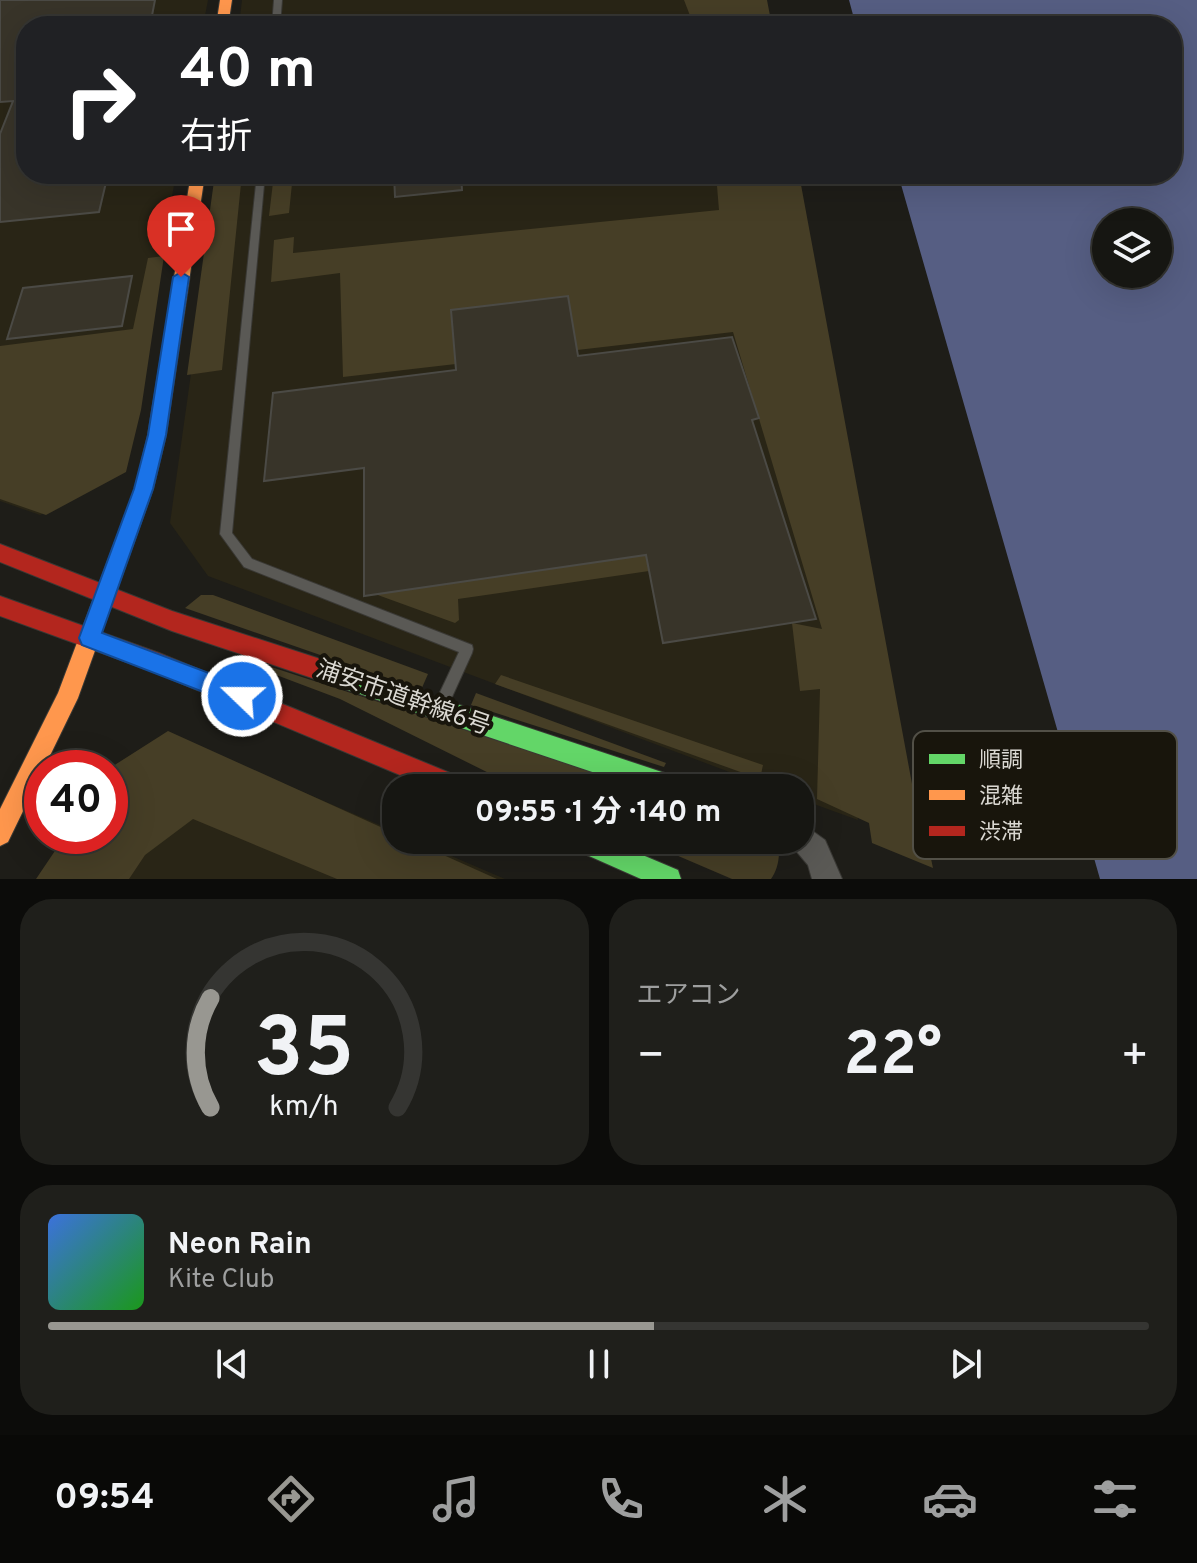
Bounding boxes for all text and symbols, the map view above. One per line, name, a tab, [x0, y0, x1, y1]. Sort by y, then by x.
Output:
text: 40 m	[180, 37, 316, 107]
icon: right	[48, 48, 152, 152]
text: 右折	[180, 116, 252, 162]
pin	[147, 195, 215, 277]
icon: arrive	[159, 207, 203, 251]
map controls	[1092, 208, 1172, 288]
button: layers	[1092, 208, 1172, 288]
position arrow	[200, 654, 284, 738]
street label: 浦安市道幹線6号	[312, 655, 494, 743]
legend	[913, 731, 1177, 859]
text: 順調	[979, 748, 1023, 775]
speed limit sign: 40	[24, 750, 128, 854]
text: 混雑	[979, 784, 1023, 811]
text: 09:55 · 1 分 · 140 m	[475, 795, 721, 832]
text: 渋滞	[979, 820, 1023, 847]
text: エアコン	[637, 980, 741, 1013]
text: 35	[254, 1001, 355, 1106]
text: 22°	[844, 1020, 942, 1096]
text: −	[637, 1030, 665, 1086]
text: +	[1121, 1030, 1149, 1086]
text: km/h	[270, 1090, 339, 1126]
text: Neon Rain	[168, 1227, 312, 1264]
text: Kite Club	[168, 1264, 274, 1297]
icon: previous	[210, 1342, 254, 1386]
icon: pause	[577, 1342, 621, 1386]
icon: next	[944, 1342, 988, 1386]
icon: directions	[263, 1471, 319, 1527]
icon: music	[428, 1471, 484, 1527]
icon: phone	[593, 1471, 649, 1527]
icon: climate	[757, 1471, 813, 1527]
icon: car	[922, 1471, 978, 1527]
icon: filters	[1087, 1471, 1143, 1527]
text: 09:54	[54, 1476, 155, 1522]

